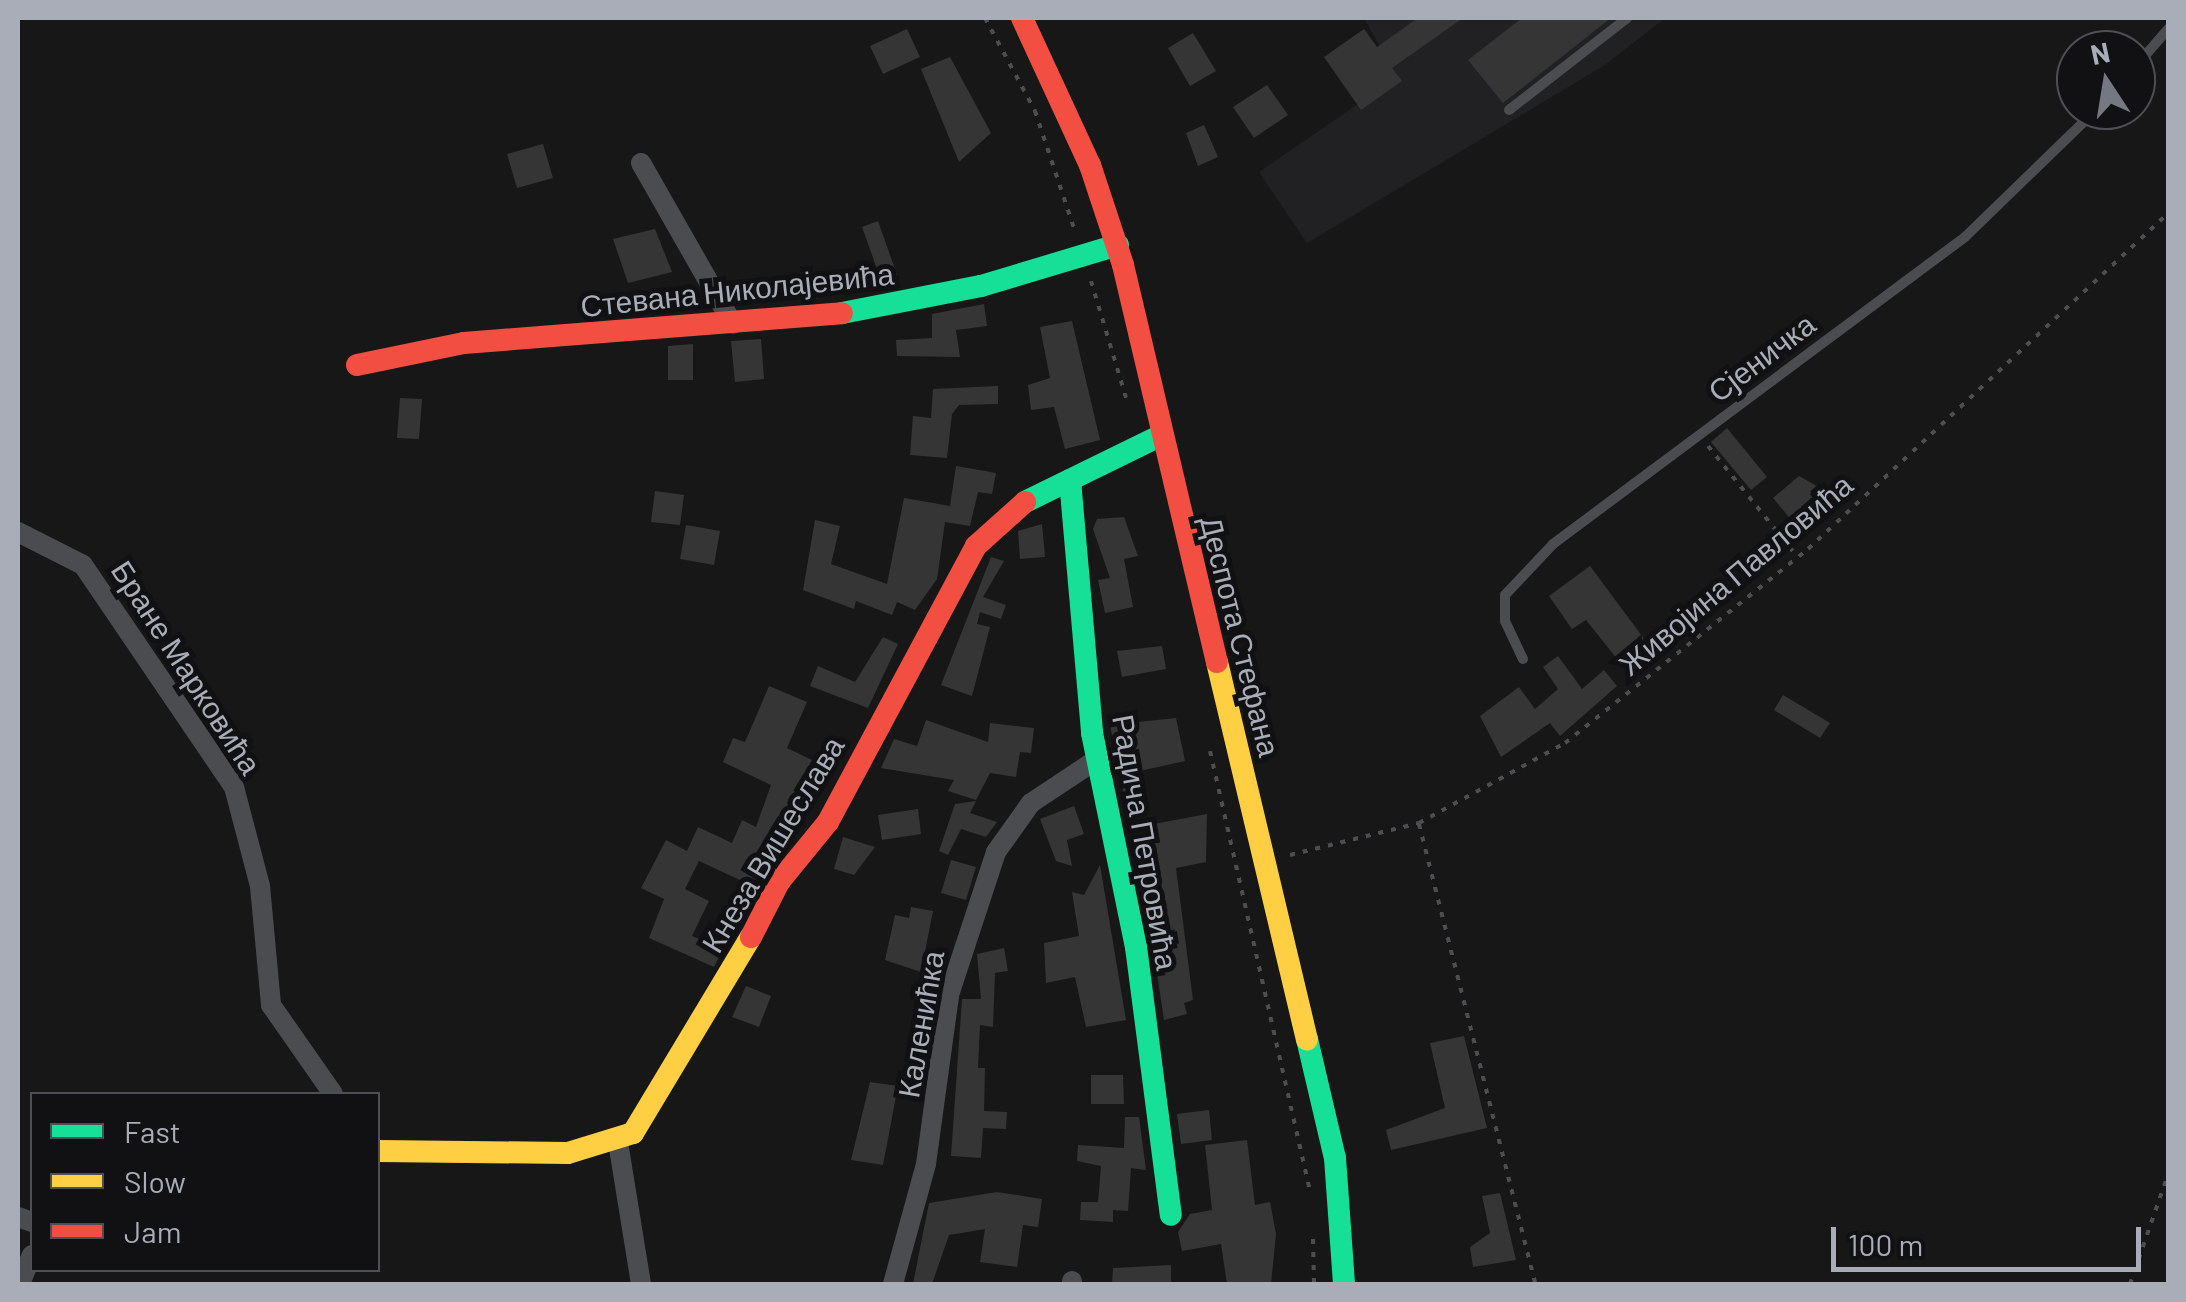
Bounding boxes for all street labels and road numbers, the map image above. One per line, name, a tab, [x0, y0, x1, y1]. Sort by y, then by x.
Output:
street label: Стевана Николајевића	[579, 255, 895, 323]
street label: Сјеничка	[1700, 305, 1822, 409]
street label: Живојина Павловића	[1611, 466, 1859, 682]
street label: Деспота Стефана	[1194, 512, 1288, 760]
street label: Бране Марковића	[105, 554, 269, 780]
street label: Радича Петровића	[1106, 711, 1186, 973]
street label: Кнеза Вишеслава	[693, 730, 851, 958]
street label: Каленићка	[889, 948, 951, 1100]

